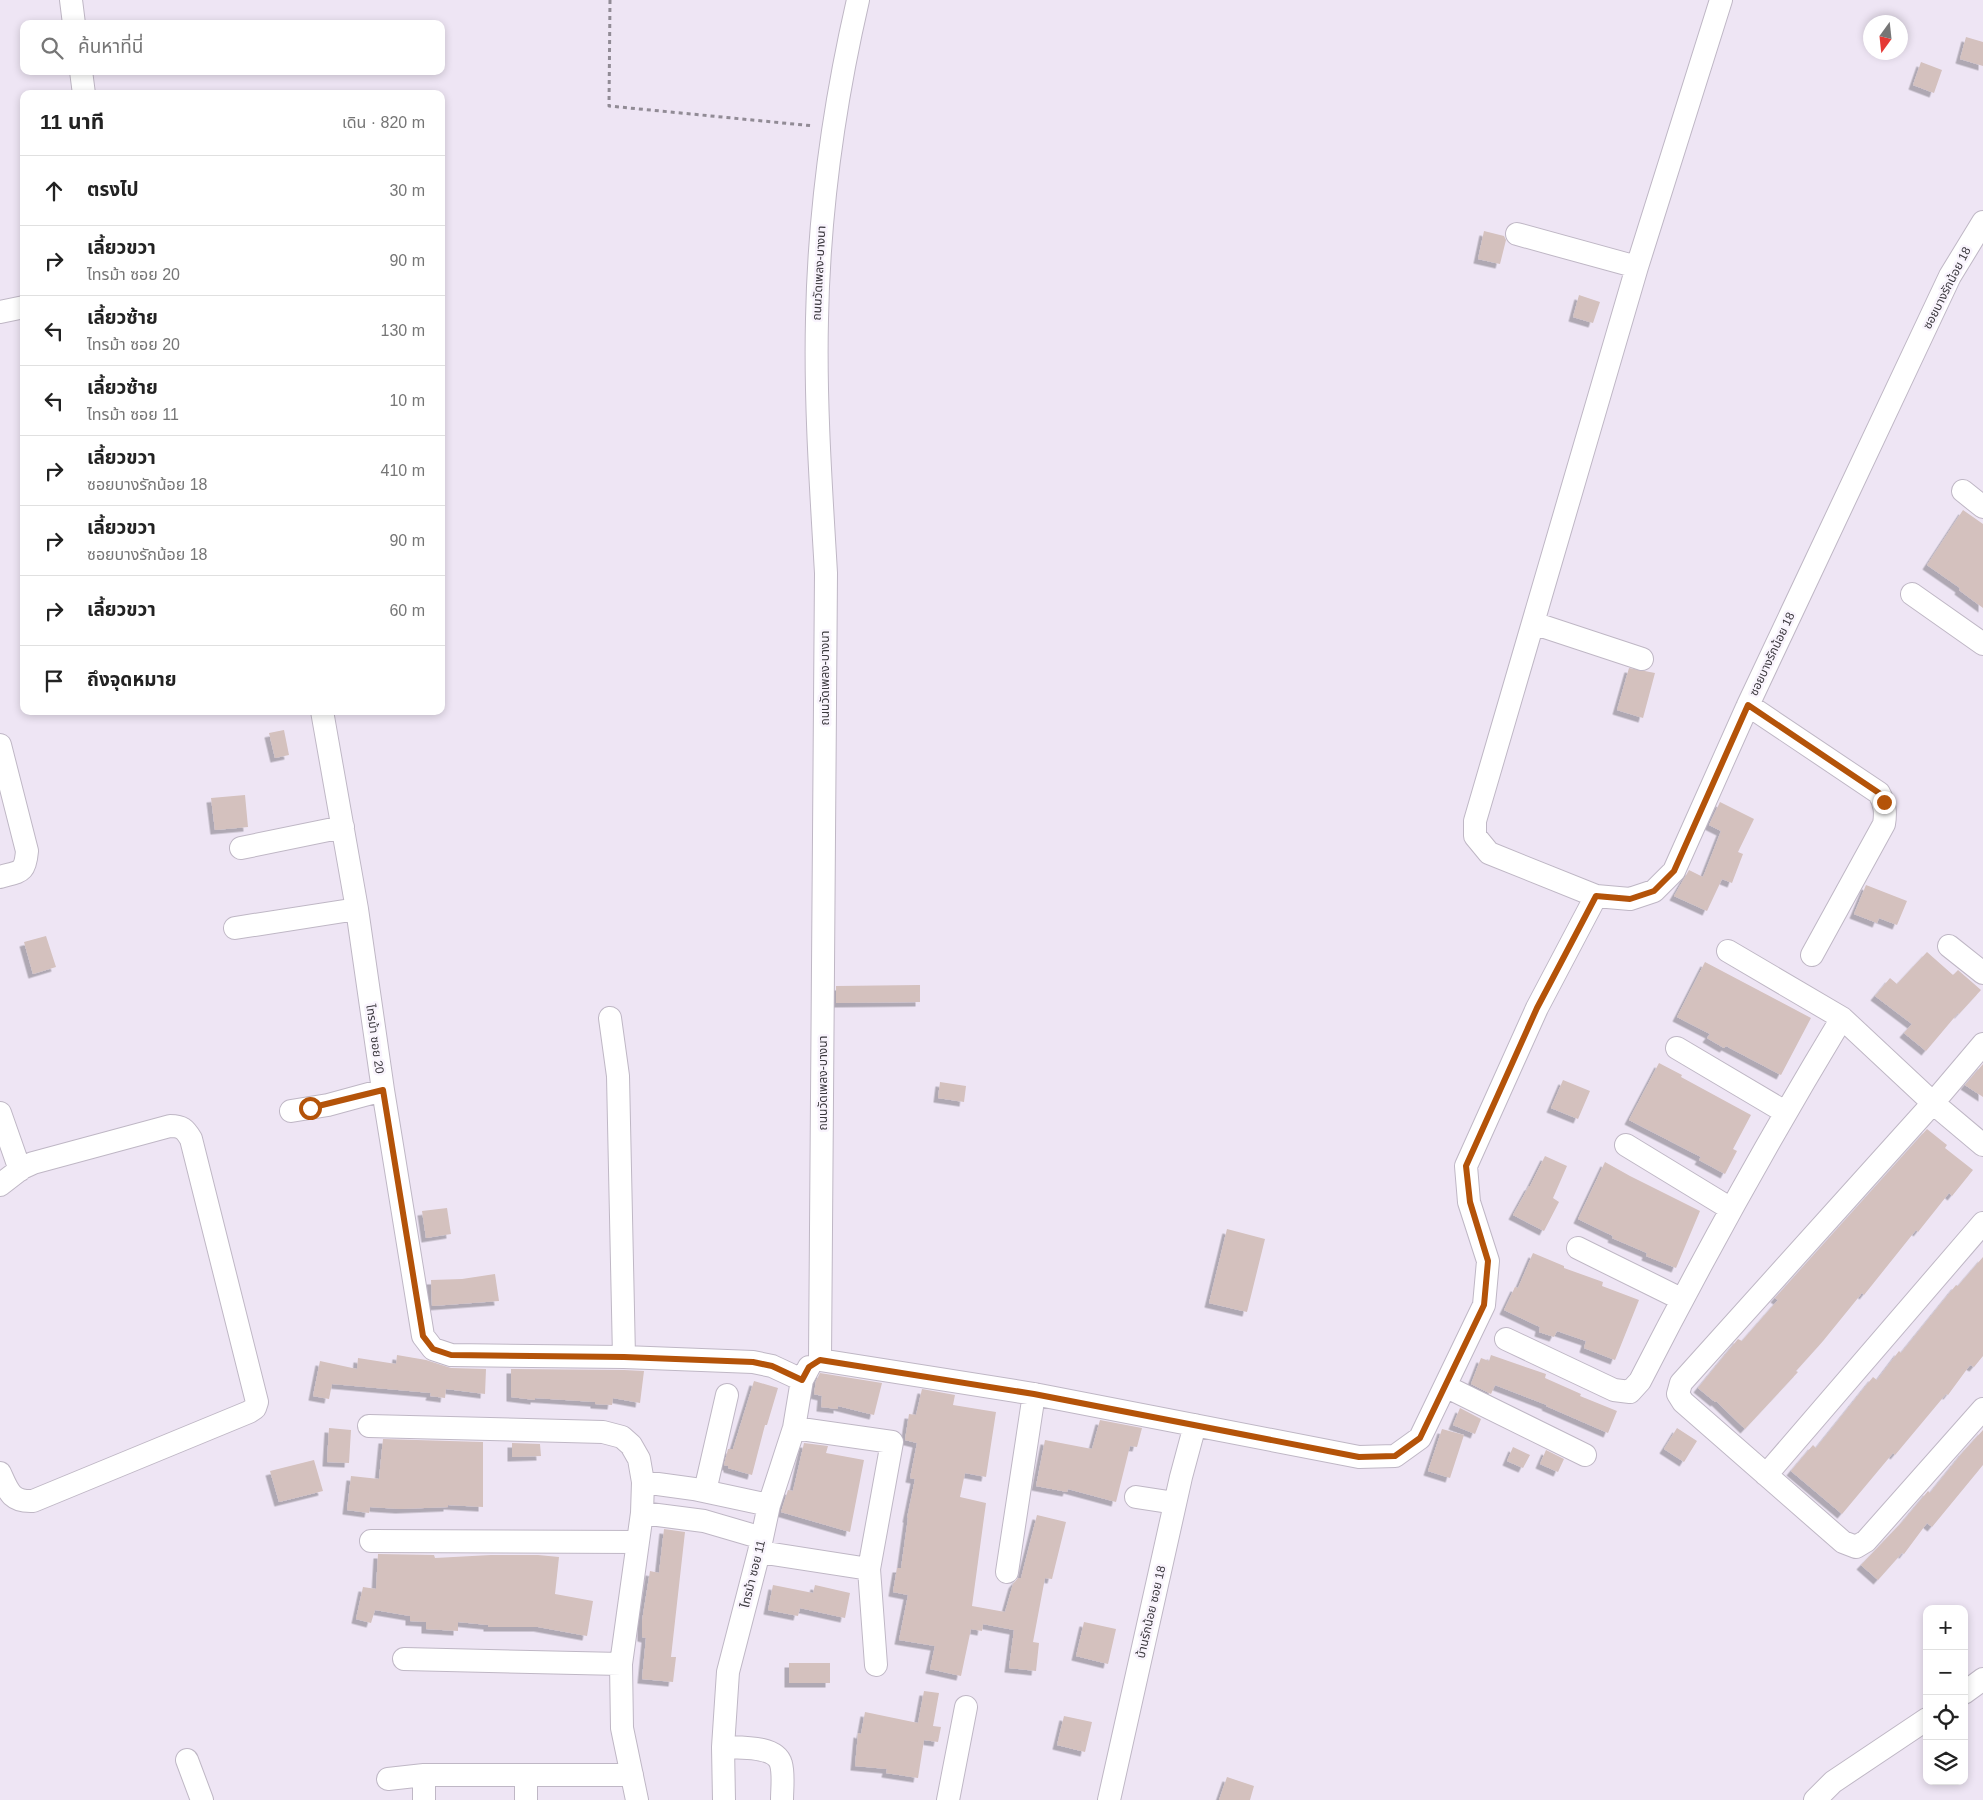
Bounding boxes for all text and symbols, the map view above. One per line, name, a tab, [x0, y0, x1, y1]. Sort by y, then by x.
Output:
north arrow	[1863, 15, 1908, 60]
search box	[20, 20, 445, 75]
icon: search	[38, 34, 66, 62]
text: ค้นหาที่นี่	[78, 36, 143, 57]
text: 11 นาที	[40, 110, 104, 133]
text: เดิน · 820 m	[342, 114, 425, 131]
icon: ahead	[40, 177, 68, 205]
text: ตรงไป	[87, 179, 139, 200]
text: 30 m	[389, 182, 425, 199]
street label: ถนนวัดเพลง-บางนา	[810, 225, 828, 321]
text: เลี้ยวขวา	[87, 237, 156, 258]
street label: ซอยบางรักน้อย 18	[1920, 244, 1974, 331]
icon: right	[40, 247, 68, 275]
text: 90 m	[389, 252, 425, 269]
text: ไทรม้า ซอย 20	[87, 266, 180, 283]
text: เลี้ยวซ้าย	[87, 307, 158, 328]
icon: left	[40, 317, 68, 345]
text: 130 m	[381, 322, 425, 339]
text: ไทรม้า ซอย 20	[87, 336, 180, 353]
text: เลี้ยวซ้าย	[87, 377, 158, 398]
icon: left	[40, 387, 68, 415]
text: 10 m	[389, 392, 425, 409]
text: ไทรม้า ซอย 11	[87, 406, 179, 423]
text: เลี้ยวขวา	[87, 447, 156, 468]
icon: right	[40, 457, 68, 485]
text: 410 m	[381, 462, 425, 479]
text: ซอยบางรักน้อย 18	[87, 476, 207, 493]
text: เลี้ยวขวา	[87, 517, 156, 538]
icon: right	[40, 527, 68, 555]
text: 90 m	[389, 532, 425, 549]
text: ซอยบางรักน้อย 18	[87, 546, 207, 563]
icon: right	[40, 597, 68, 625]
text: เลี้ยวขวา	[87, 599, 156, 620]
text: 60 m	[389, 602, 425, 619]
street label: ซอยบางรักน้อย 18	[1747, 610, 1798, 698]
street label: ถนนวัดเพลง-บางนา	[818, 631, 832, 725]
icon: arrive	[40, 667, 68, 695]
text: ถึงจุดหมาย	[87, 669, 177, 690]
route end	[1873, 791, 1896, 814]
street label: ไทรม้า ซอย 20	[363, 1002, 387, 1075]
street label: ถนนวัดเพลง-บางนา	[816, 1036, 830, 1130]
route start	[299, 1097, 322, 1120]
street label: ไทรม้า ซอย 11	[738, 1539, 768, 1610]
street label: บ้านรักน้อย ซอย 18	[1134, 1564, 1169, 1660]
map controls	[1923, 1605, 1968, 1785]
button: +	[1923, 1605, 1968, 1650]
button: −	[1923, 1650, 1968, 1695]
button: locate	[1923, 1695, 1968, 1740]
button: layers	[1923, 1740, 1968, 1785]

